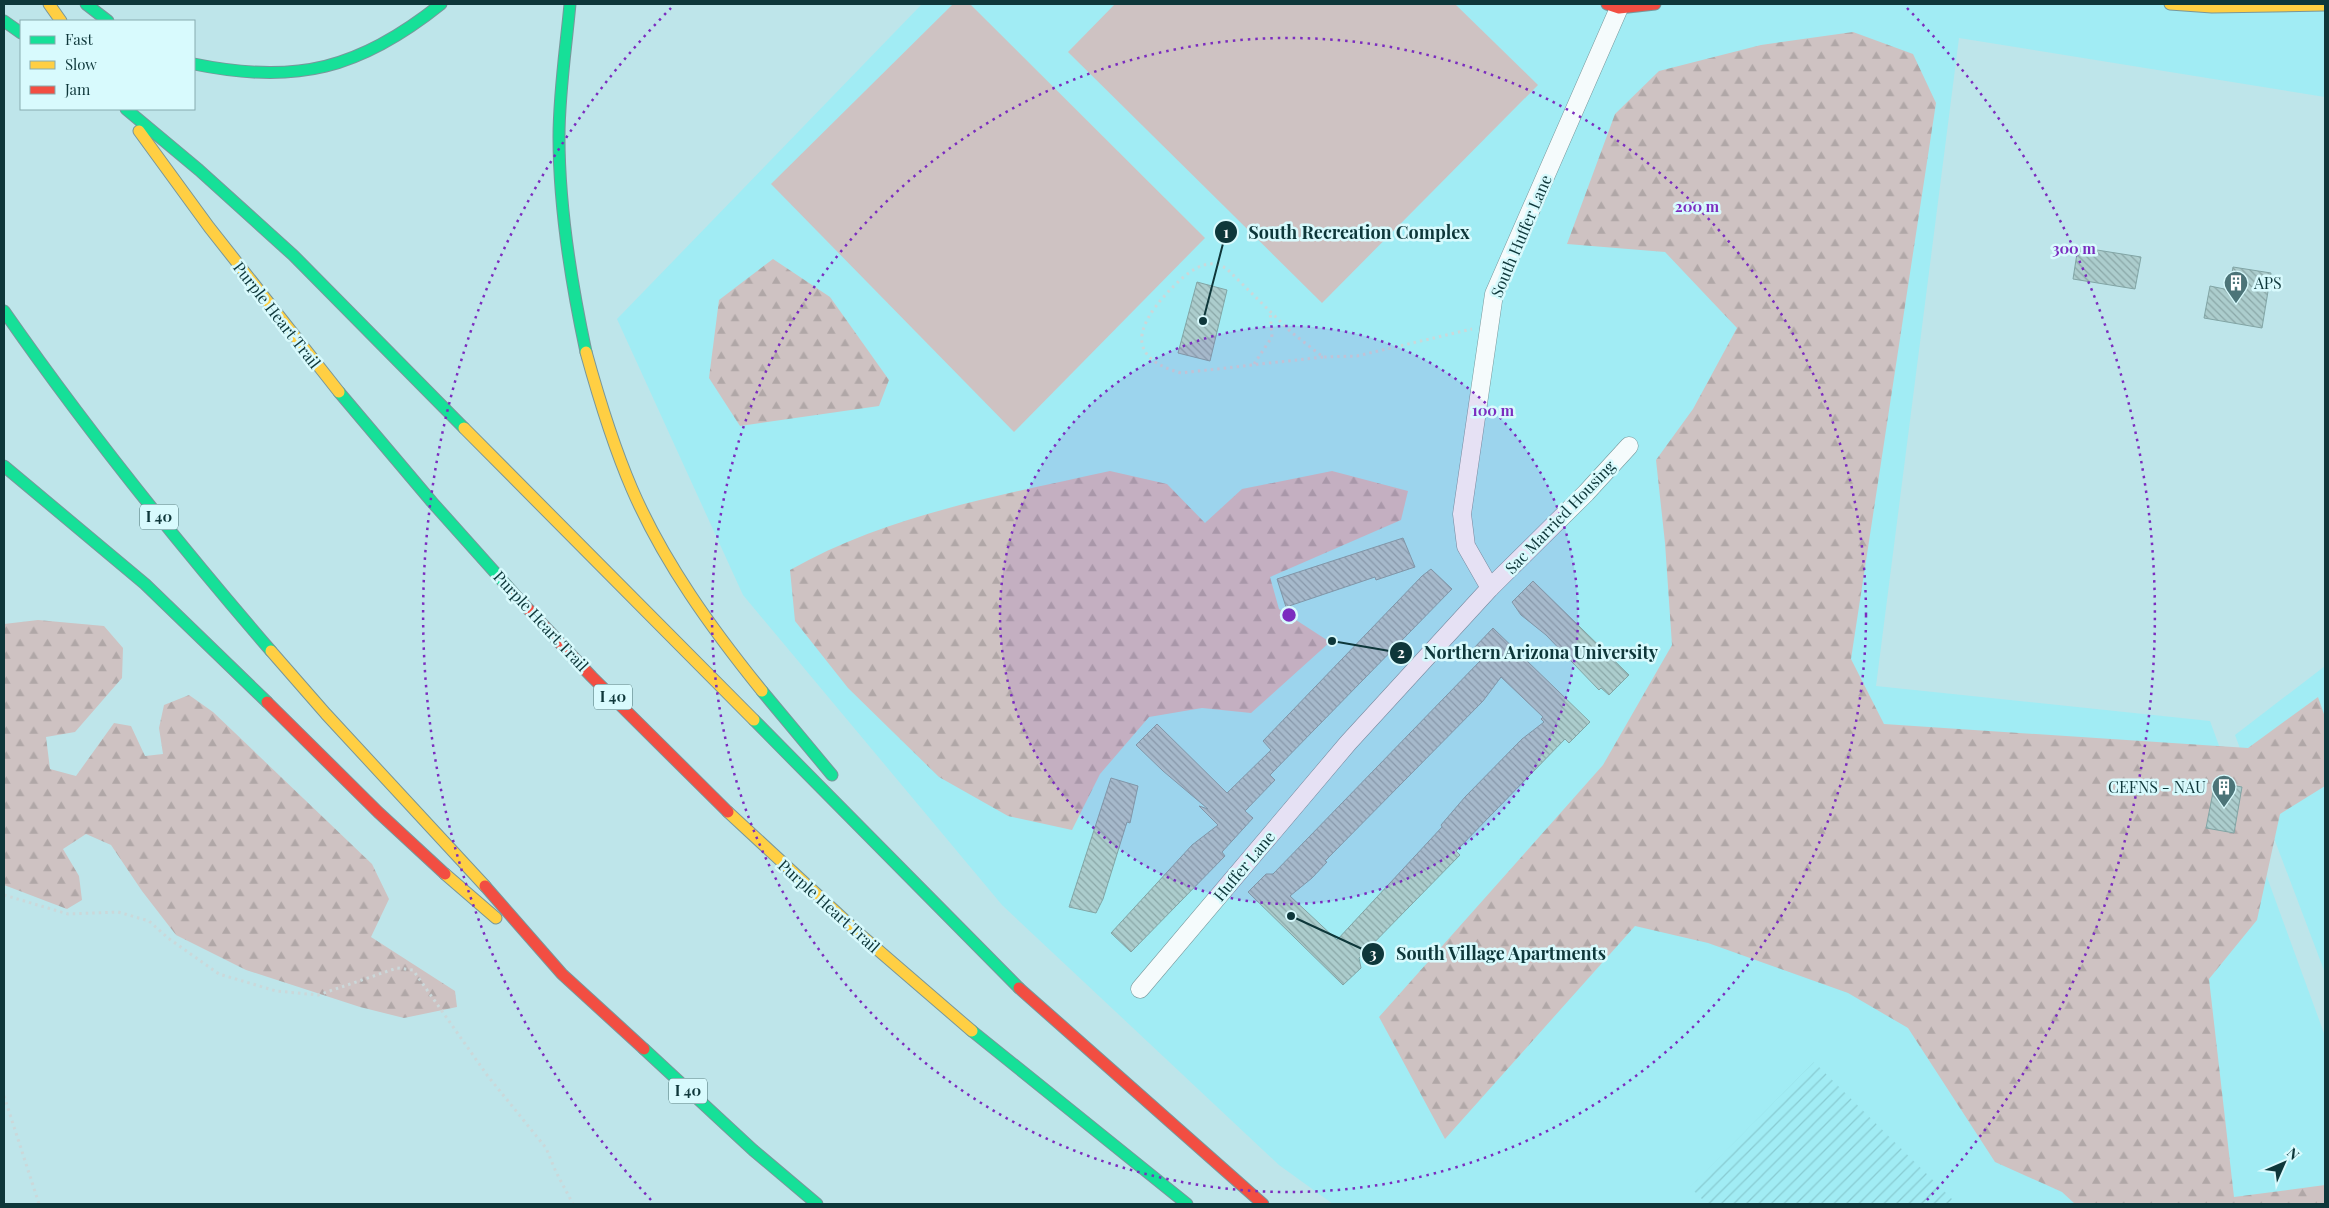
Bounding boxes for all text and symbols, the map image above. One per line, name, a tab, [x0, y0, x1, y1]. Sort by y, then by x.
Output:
legend	[20, 20, 195, 110]
text: Fast	[65, 29, 94, 49]
text: Slow	[65, 54, 97, 74]
text: Jam	[64, 79, 91, 99]
street label: South Huffer Lane	[1485, 171, 1556, 300]
text: 200 m	[1675, 196, 1720, 216]
callout: South Recreation Complex	[1213, 216, 1479, 249]
text: South Recreation Complex	[1248, 220, 1470, 244]
text: 1	[1223, 222, 1229, 242]
text: 300 m	[2052, 238, 2096, 258]
street label: Purple Heart Trail	[229, 257, 326, 373]
building icon: APS	[2223, 270, 2249, 304]
place label: APS	[2253, 272, 2282, 293]
text: 100 m	[1472, 400, 1515, 420]
street label: Sac Married Housing	[1500, 455, 1620, 578]
road number: I 40	[140, 504, 178, 530]
street label: Purple Heart Trail	[489, 566, 594, 676]
centre of rings	[1280, 606, 1298, 624]
callout: Northern Arizona University	[1389, 636, 1669, 669]
text: Northern Arizona University	[1424, 640, 1659, 664]
text: 2	[1397, 642, 1405, 662]
road number: I 40	[594, 684, 632, 710]
building icon: CEFNS - NAU	[2211, 774, 2237, 808]
place label: CEFNS - NAU	[2108, 776, 2206, 797]
street label: Huffer Lane	[1208, 826, 1279, 905]
street label: Purple Heart Trail	[774, 854, 885, 957]
callout: South Village Apartments	[1360, 937, 1617, 970]
text: South Village Apartments	[1396, 941, 1606, 965]
text: 3	[1369, 943, 1377, 963]
road number: I 40	[669, 1078, 707, 1104]
north arrow	[2259, 1138, 2309, 1188]
text: N	[2283, 1143, 2304, 1164]

